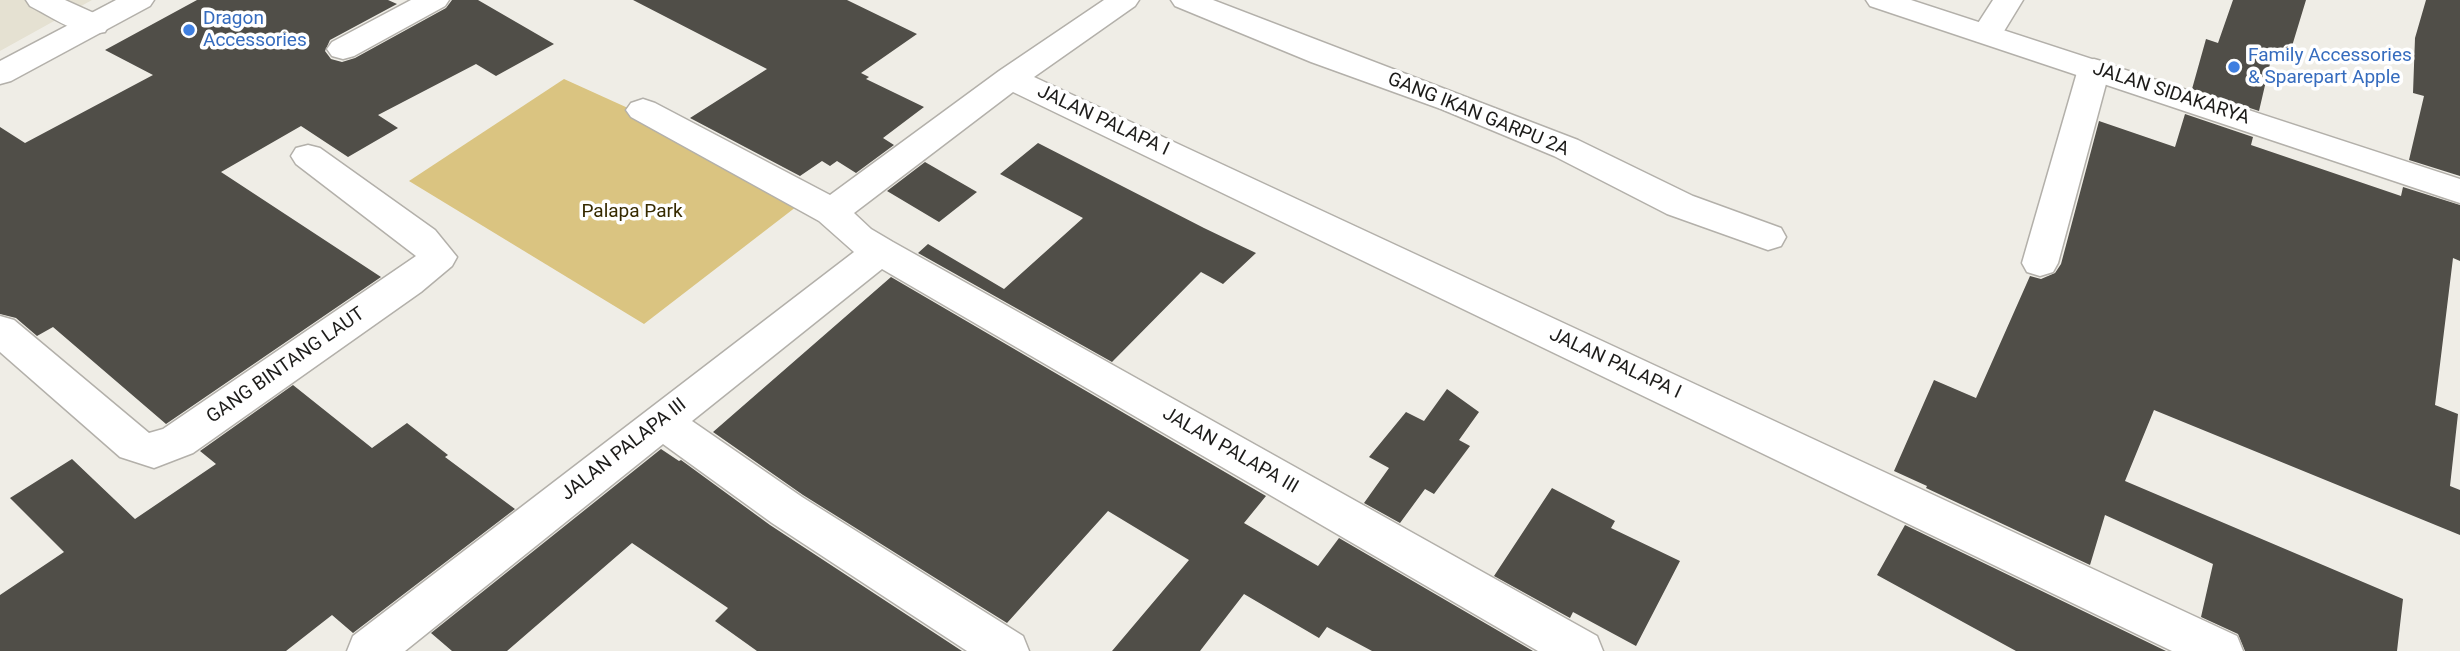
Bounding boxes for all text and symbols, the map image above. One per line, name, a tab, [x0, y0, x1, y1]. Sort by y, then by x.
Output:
place label: Dragon Accessories	[203, 8, 307, 52]
marker: Dragon Accessories	[181, 22, 197, 38]
place label: Family Accessories & Sparepart Apple	[2248, 45, 2412, 89]
street label: JALAN SIDAKARYA	[2090, 58, 2252, 130]
marker: Family Accessories & Sparepart Apple	[2226, 59, 2242, 75]
street label: GANG IKAN GARPU 2A	[1384, 68, 1572, 162]
street label: JALAN PALAPA I	[1034, 81, 1172, 161]
park label: Palapa Park	[581, 201, 683, 223]
street label: GANG BINTANG LAUT	[203, 303, 369, 429]
street label: JALAN PALAPA I	[1546, 324, 1684, 404]
street label: JALAN PALAPA III	[557, 394, 691, 506]
street label: JALAN PALAPA III	[1158, 403, 1302, 499]

